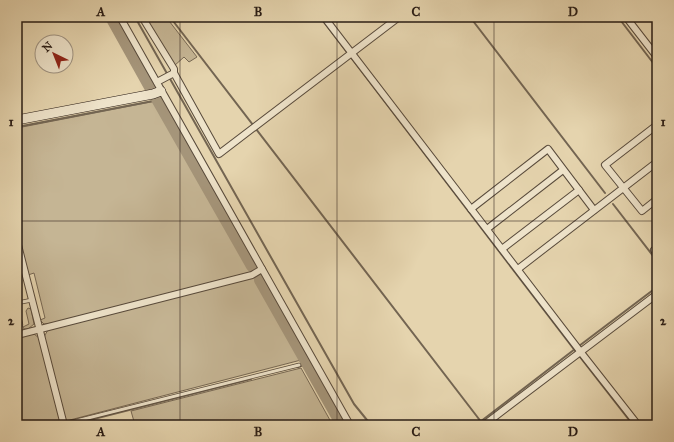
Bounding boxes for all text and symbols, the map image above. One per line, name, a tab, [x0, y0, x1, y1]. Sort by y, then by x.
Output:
text: A	[96, 4, 106, 20]
text: B	[254, 4, 263, 20]
text: C	[412, 4, 421, 20]
text: D	[568, 4, 578, 20]
north arrow	[34, 34, 74, 74]
text: N	[40, 39, 56, 55]
text: 1	[8, 114, 14, 130]
text: 1	[660, 114, 666, 130]
text: 2	[8, 313, 15, 329]
text: 2	[660, 313, 667, 329]
text: A	[96, 424, 106, 440]
text: B	[254, 424, 263, 440]
text: C	[412, 424, 421, 440]
text: D	[568, 424, 578, 440]

